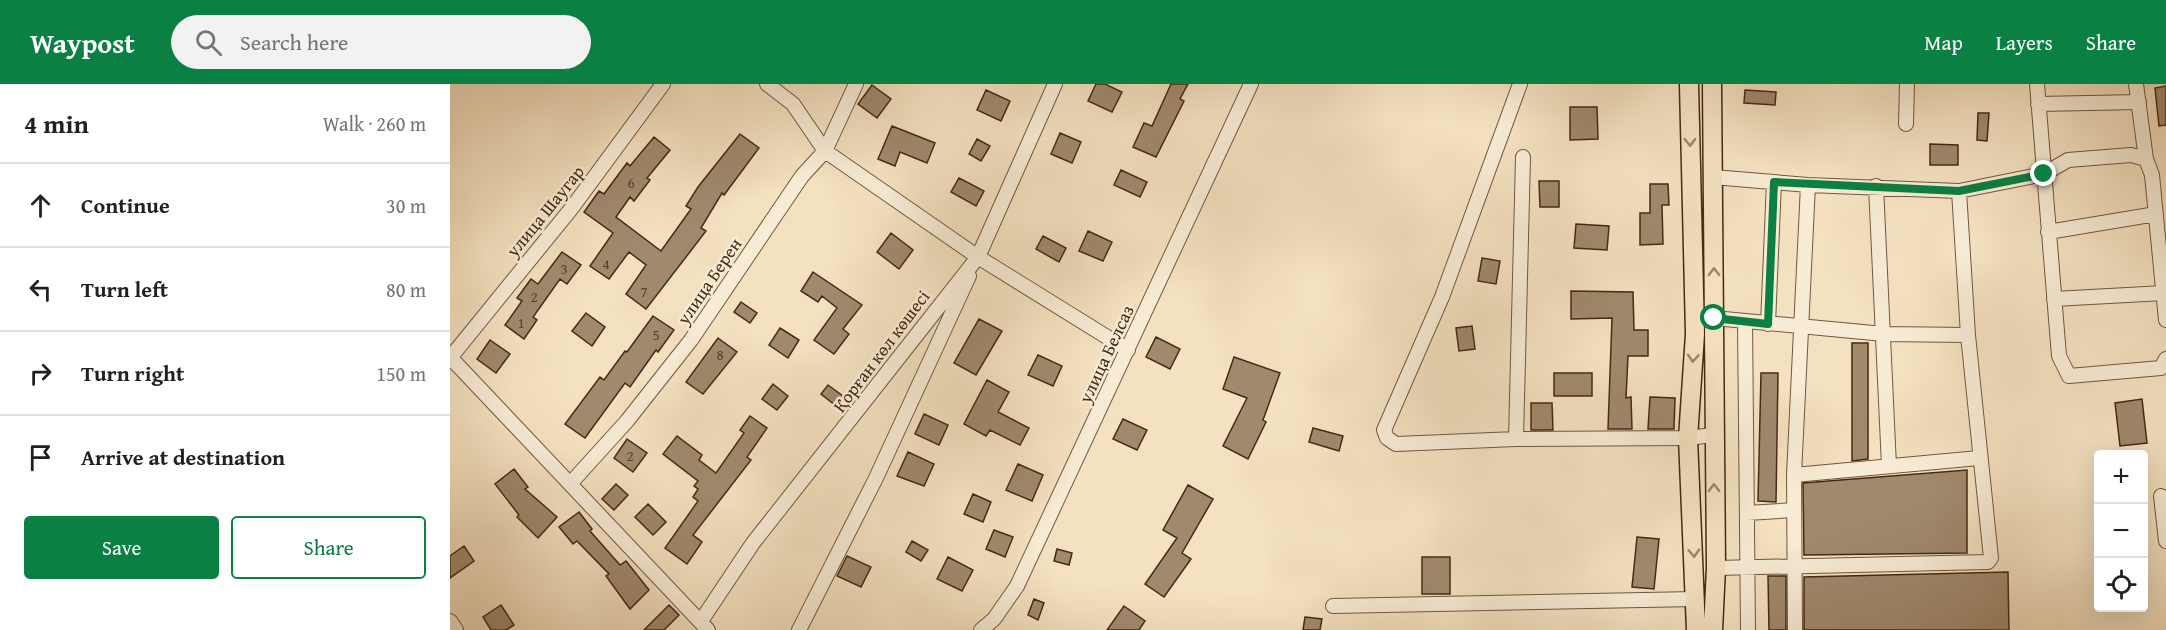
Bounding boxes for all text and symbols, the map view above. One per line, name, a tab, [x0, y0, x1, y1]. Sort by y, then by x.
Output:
search box	[171, 15, 591, 69]
text: Waypost	[30, 22, 135, 63]
icon: search	[192, 26, 225, 59]
text: Search here	[240, 26, 348, 58]
text: Map	[1924, 27, 1963, 58]
text: Layers	[1996, 27, 2053, 58]
text: Share	[2086, 27, 2136, 58]
text: 4 min	[24, 104, 89, 143]
text: Walk · 260 m	[323, 109, 426, 138]
one-way arrow	[1684, 138, 1696, 147]
street label: улица Шаугар	[499, 159, 591, 263]
route end	[2030, 160, 2056, 186]
house number: 6	[627, 172, 635, 193]
icon: ahead	[24, 189, 57, 222]
text: Continue	[81, 189, 170, 221]
text: 30 m	[386, 191, 426, 220]
street label: улица Берен	[669, 232, 748, 331]
house number: 4	[602, 253, 610, 274]
house number: 3	[560, 258, 568, 279]
one-way arrow	[1708, 267, 1720, 276]
icon: left	[24, 273, 57, 306]
text: Turn left	[81, 273, 168, 305]
text: 80 m	[386, 275, 426, 304]
house number: 7	[640, 281, 648, 302]
street label: Қорған көл көшесі	[826, 284, 936, 418]
house number: 2	[530, 286, 538, 307]
street label: улица Белсаз	[1071, 300, 1141, 408]
route start	[1700, 304, 1726, 330]
house number: 1	[517, 312, 525, 333]
house number: 5	[652, 324, 660, 345]
house number: 8	[716, 344, 724, 365]
one-way arrow	[1687, 354, 1700, 363]
icon: right	[24, 357, 57, 390]
text: Turn right	[81, 357, 184, 389]
text: 150 m	[376, 359, 426, 388]
icon: arrive	[24, 441, 57, 474]
text: Arrive at destination	[81, 441, 285, 473]
house number: 2	[626, 445, 634, 466]
map controls	[2094, 450, 2148, 612]
button: +	[2094, 450, 2148, 504]
one-way arrow	[1708, 483, 1721, 492]
button: −	[2094, 504, 2148, 558]
button: Save	[24, 516, 219, 579]
button: Share	[231, 516, 426, 579]
one-way arrow	[1687, 549, 1700, 558]
button: locate	[2094, 558, 2148, 612]

